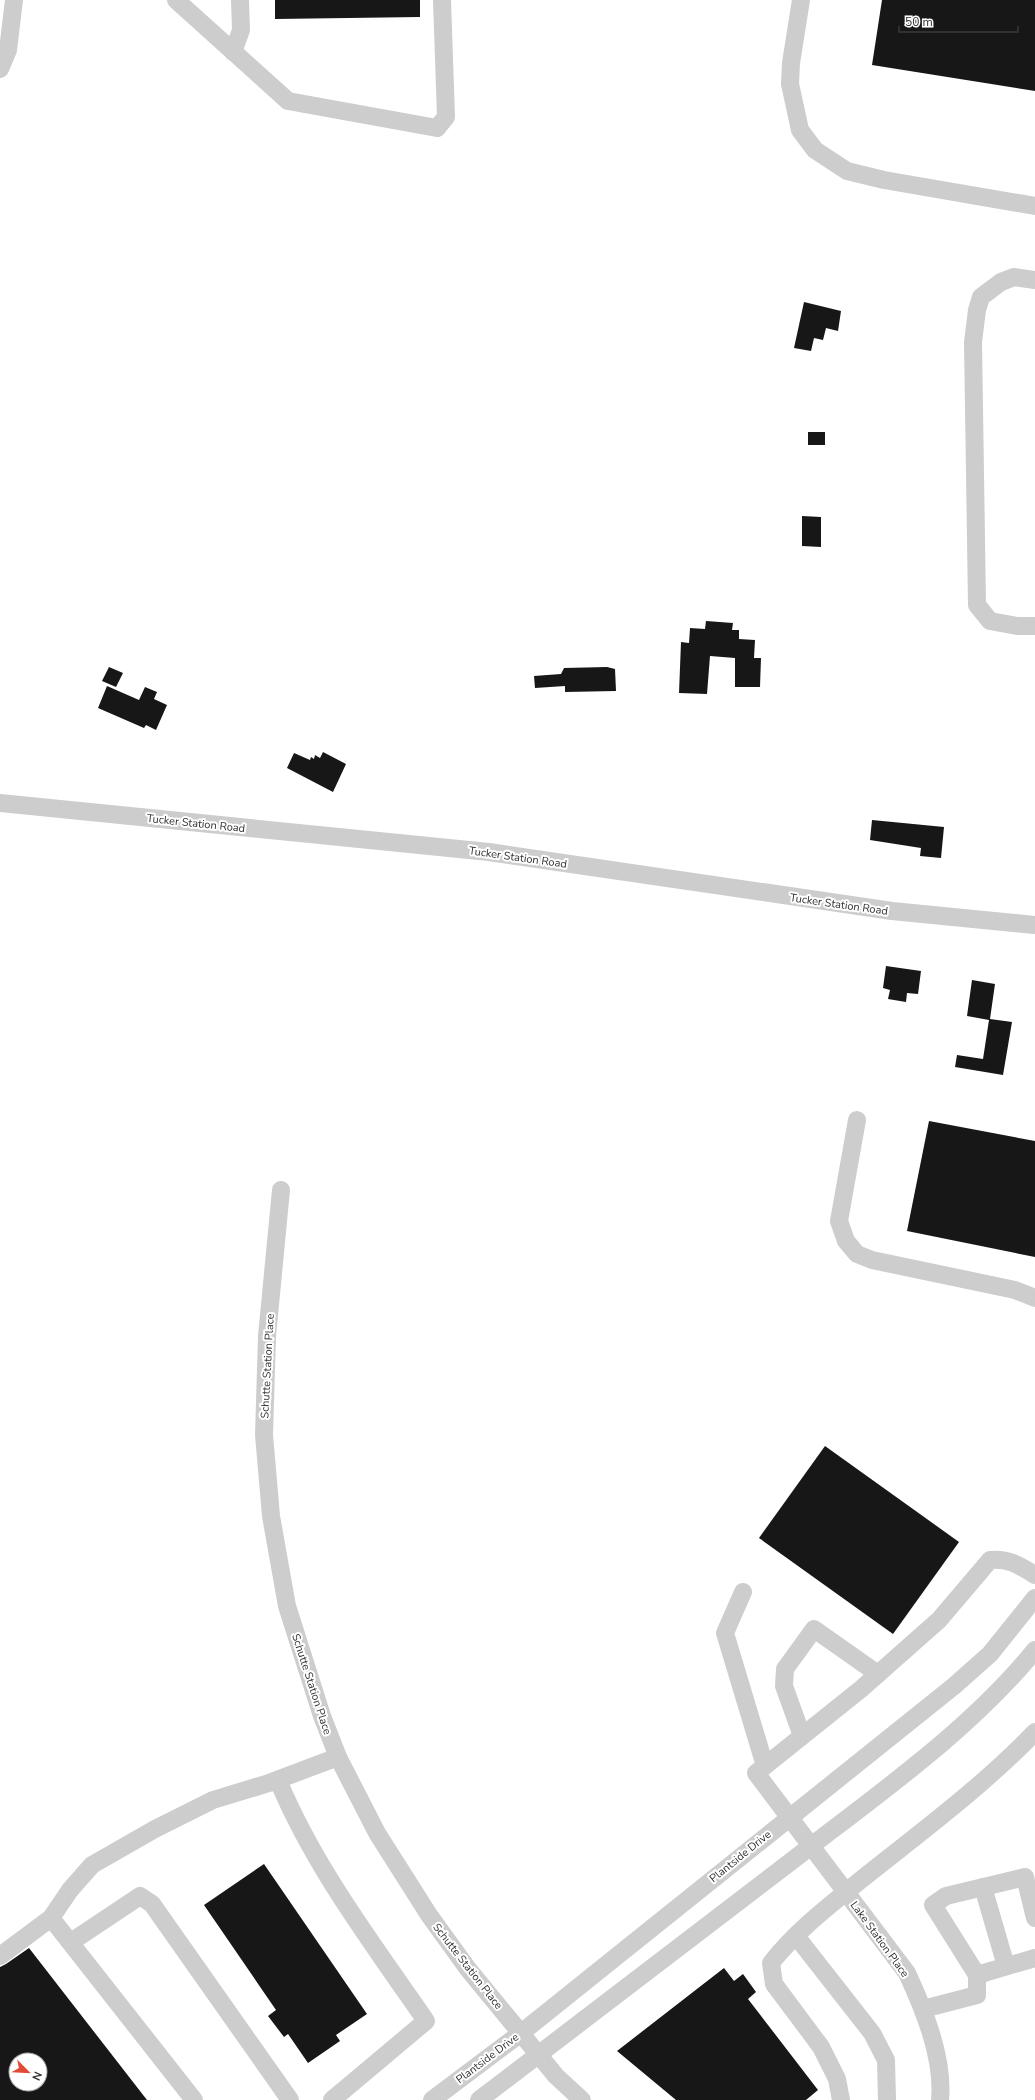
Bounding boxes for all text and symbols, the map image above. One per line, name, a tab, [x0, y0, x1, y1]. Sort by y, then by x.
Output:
scale bar	[899, 8, 1018, 34]
text: 50 m	[905, 14, 933, 30]
street label: Tucker Station Road	[146, 811, 246, 836]
street label: Tucker Station Road	[468, 843, 568, 872]
street label: Tucker Station Road	[789, 890, 889, 919]
street label: Schutte Station Place	[257, 1313, 278, 1419]
street label: Schutte Station Place	[288, 1632, 335, 1737]
street label: Plantside Drive	[706, 1827, 774, 1886]
street label: Lake Station Place	[847, 1898, 912, 1981]
street label: Schutte Station Place	[429, 1920, 506, 2013]
street label: Plantside Drive	[453, 2030, 522, 2087]
north arrow	[8, 2052, 48, 2092]
text: N	[28, 2069, 45, 2083]

